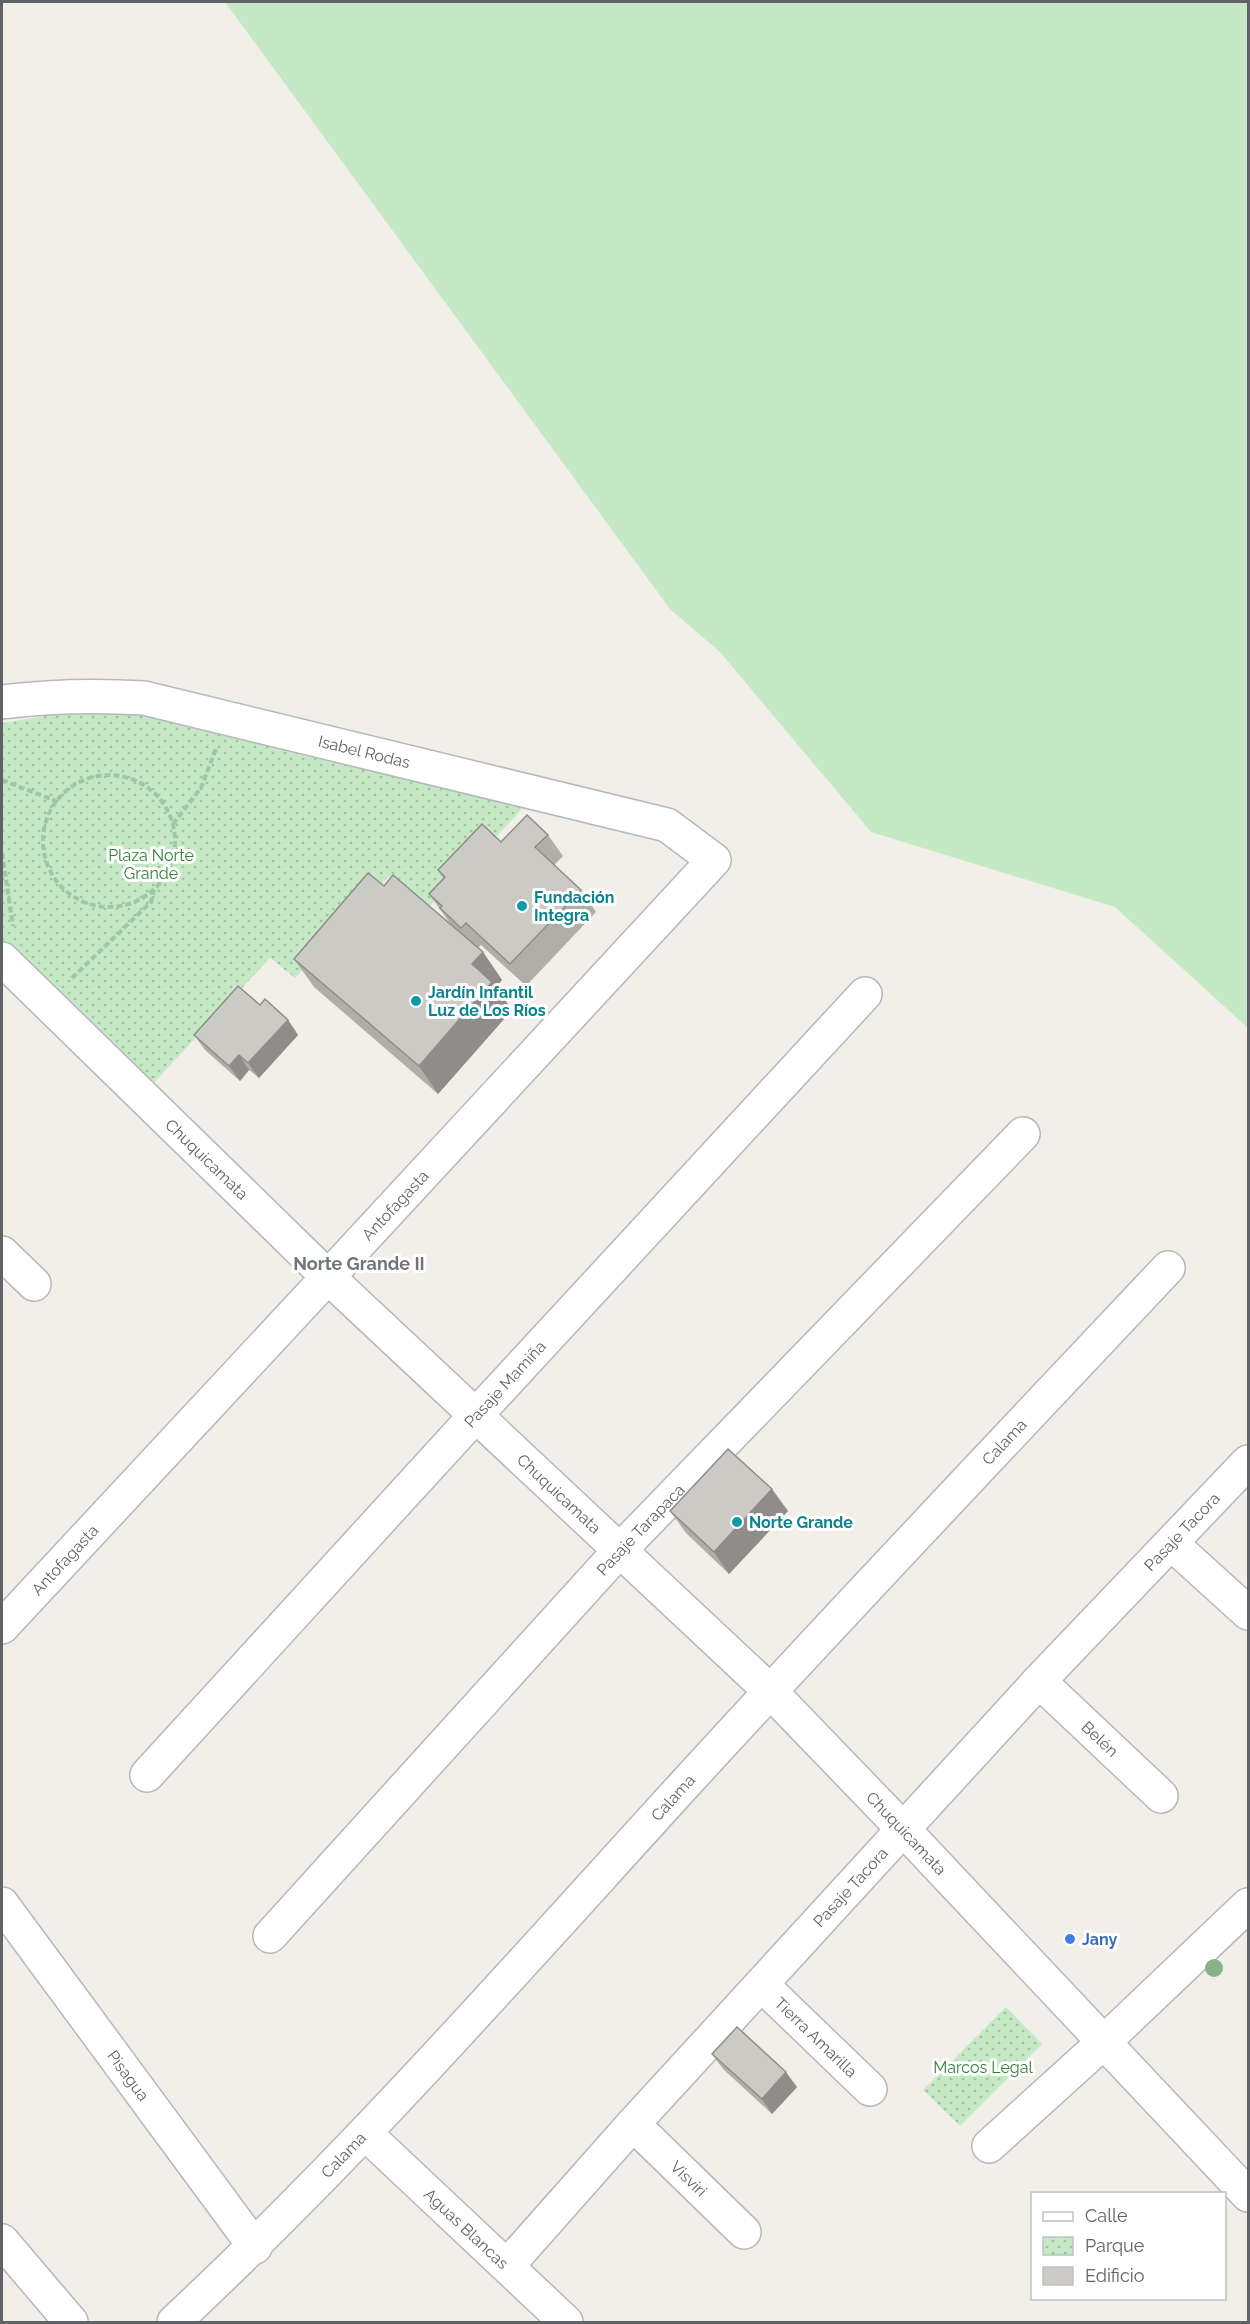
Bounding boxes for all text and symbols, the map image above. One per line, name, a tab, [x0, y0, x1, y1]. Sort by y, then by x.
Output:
street label: Isabel Rodas	[316, 732, 412, 772]
park label: Plaza Norte Grande	[108, 846, 194, 883]
place label: Fundación Integra	[534, 888, 614, 925]
marker: Fundación Integra	[515, 899, 529, 913]
place label: Jardín Infantil Luz de Los Ríos	[428, 983, 546, 1020]
marker: Jardín Infantil Luz de Los Ríos	[409, 994, 423, 1008]
street label: Chuquicamata	[161, 1115, 252, 1204]
street label: Antofagasta	[358, 1166, 433, 1244]
district label: Norte Grande II	[293, 1253, 425, 1274]
street label: Pasaje Mamiña	[460, 1337, 550, 1432]
street label: Calama	[978, 1415, 1031, 1469]
street label: Chuquicamata	[513, 1450, 605, 1538]
street label: Pasaje Tarapaca	[593, 1480, 689, 1579]
street label: Pasaje Tacora	[1140, 1489, 1224, 1575]
place label: Norte Grande	[749, 1513, 853, 1532]
marker: Norte Grande	[730, 1515, 744, 1529]
street label: Antofagasta	[28, 1521, 102, 1599]
street label: Belén	[1078, 1717, 1122, 1761]
street label: Calama	[647, 1771, 699, 1825]
street label: Chuquicamata	[862, 1788, 950, 1879]
street label: Pasaje Tacora	[809, 1844, 892, 1931]
place label: Jany	[1082, 1930, 1117, 1949]
marker: Jany	[1063, 1932, 1077, 1946]
street label: Tierra Amarilla	[771, 1993, 861, 2081]
street label: Pisagua	[103, 2047, 153, 2105]
park label: Marcos Legal	[933, 2058, 1033, 2077]
street label: Calama	[317, 2128, 370, 2182]
street label: Visviri	[666, 2157, 711, 2201]
street label: Aguas Blancas	[420, 2185, 513, 2273]
legend	[1031, 2192, 1226, 2300]
text: Calle	[1085, 2205, 1128, 2226]
text: Parque	[1085, 2235, 1145, 2256]
text: Edificio	[1085, 2265, 1145, 2286]

